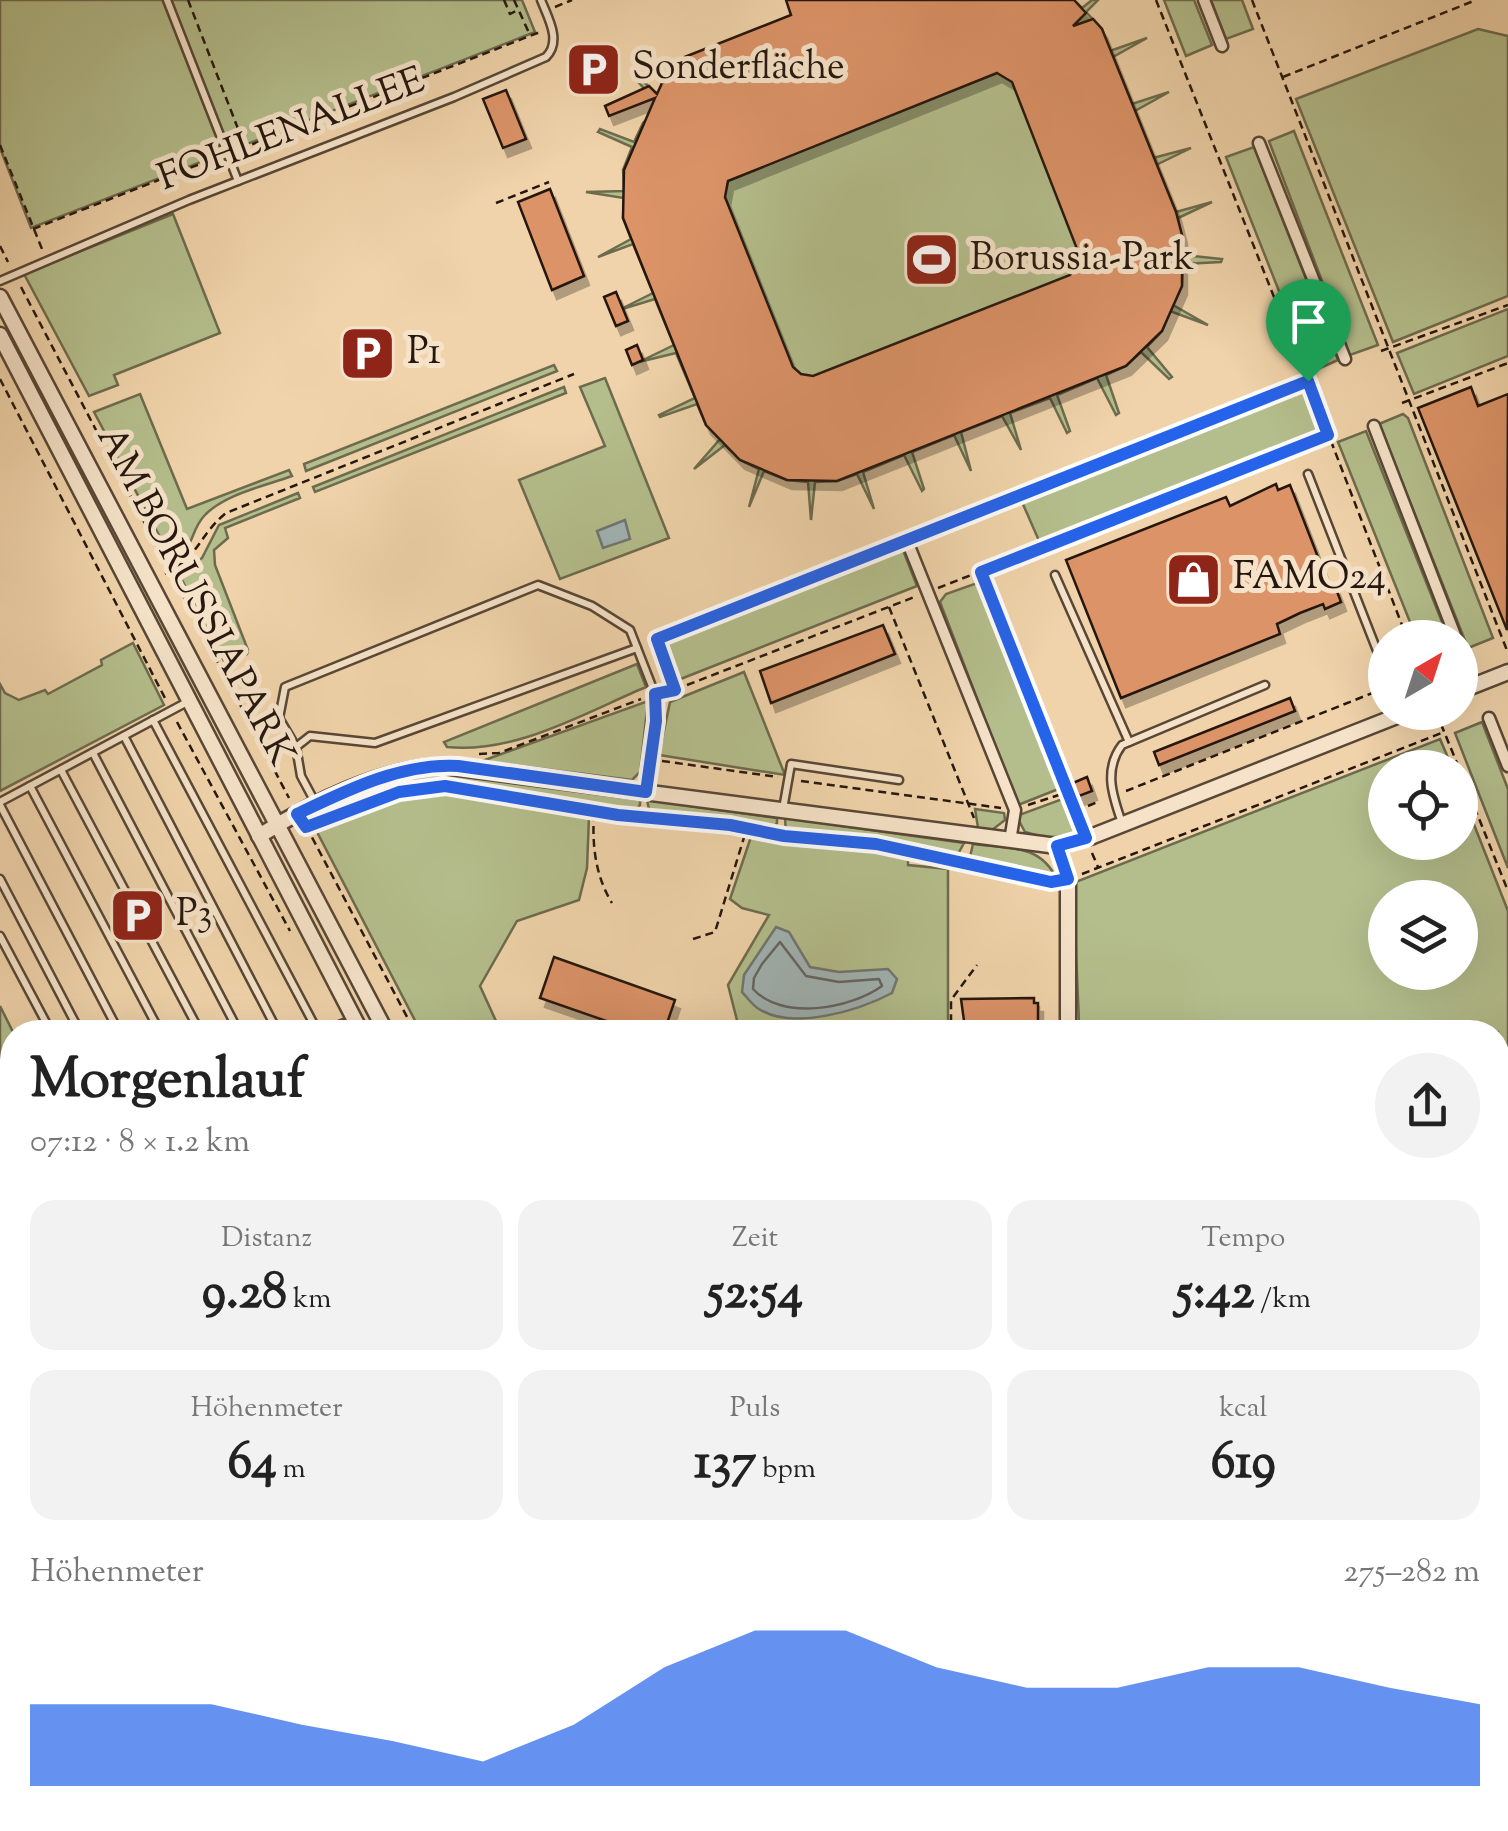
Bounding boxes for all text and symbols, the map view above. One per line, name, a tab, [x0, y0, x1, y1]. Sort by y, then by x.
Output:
parking icon: Sonderfläche	[563, 39, 623, 99]
place label: Sonderfläche	[632, 42, 845, 96]
street label: FOHLENALLEE	[151, 55, 433, 207]
sports icon: Borussia-Park	[901, 230, 961, 290]
place label: Borussia-Park	[970, 233, 1194, 287]
pin	[1266, 279, 1351, 382]
icon: arrive	[1281, 294, 1336, 349]
parking icon: P1	[338, 324, 398, 384]
place label: P1	[407, 327, 441, 381]
street label: AM BORUSSIAPARK	[81, 417, 307, 777]
shop icon: FAMO24	[1164, 549, 1224, 609]
place label: FAMO24	[1233, 552, 1386, 606]
north arrow	[1368, 620, 1478, 730]
map controls	[1368, 620, 1478, 990]
button: locate	[1368, 750, 1478, 860]
button: layers	[1368, 880, 1478, 990]
parking icon: P3	[107, 886, 167, 946]
place label: P3	[176, 889, 212, 943]
text: Morgenlauf	[30, 1043, 306, 1122]
button: share	[1375, 1053, 1480, 1158]
text: 07:12 · 8 × 1.2 km	[30, 1120, 250, 1166]
text: Distanz	[221, 1219, 312, 1259]
text: Zeit	[732, 1219, 778, 1259]
text: Tempo	[1201, 1219, 1285, 1259]
text: 9.28	[202, 1259, 287, 1331]
text: 52:54	[707, 1259, 803, 1331]
text: 5:42	[1176, 1259, 1254, 1331]
text: km	[287, 1280, 332, 1320]
text: /km	[1254, 1280, 1311, 1320]
text: Höhenmeter	[191, 1389, 343, 1429]
text: Puls	[730, 1389, 780, 1429]
text: kcal	[1219, 1389, 1267, 1429]
text: 64	[228, 1429, 277, 1501]
text: 137	[694, 1429, 756, 1501]
text: 619	[1211, 1429, 1276, 1501]
text: m	[277, 1450, 306, 1490]
text: bpm	[756, 1450, 816, 1490]
text: Höhenmeter	[30, 1550, 204, 1596]
text: 275–282 m	[1343, 1550, 1480, 1596]

